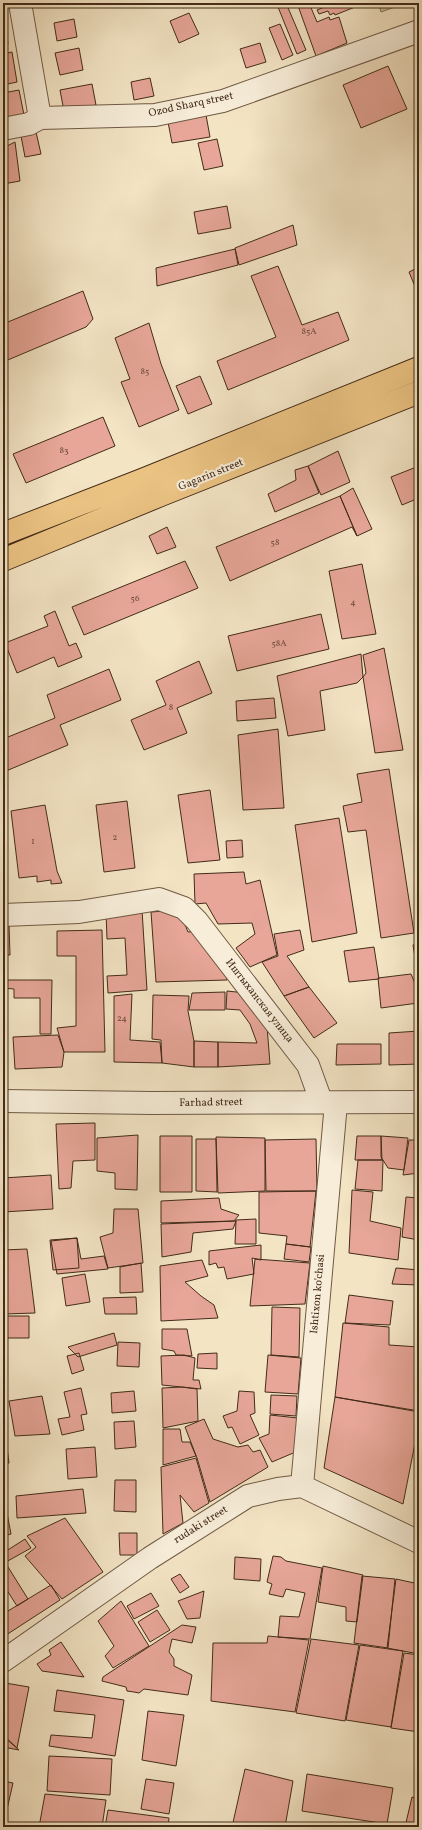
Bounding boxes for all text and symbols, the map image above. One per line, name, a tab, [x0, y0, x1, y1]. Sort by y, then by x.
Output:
street label: Ozod Sharq street	[147, 89, 235, 121]
house number: 85А	[301, 325, 317, 338]
house number: 85	[141, 365, 149, 378]
house number: 83	[59, 444, 69, 457]
street label: Gagarin street	[176, 455, 246, 495]
house number: 58	[271, 536, 280, 549]
house number: 56	[131, 592, 140, 605]
house number: 4	[350, 596, 356, 609]
house number: 58А	[271, 637, 287, 650]
house number: 8	[169, 701, 174, 714]
house number: 2	[113, 831, 118, 844]
house number: 1	[31, 835, 35, 848]
street label: Иштыханская улица	[221, 956, 297, 1047]
house number: 24	[117, 1012, 127, 1025]
street label: Farhad street	[179, 1095, 243, 1111]
street label: Ishtixon ko'chasi	[307, 1253, 329, 1335]
street label: rudaki street	[171, 1502, 231, 1548]

